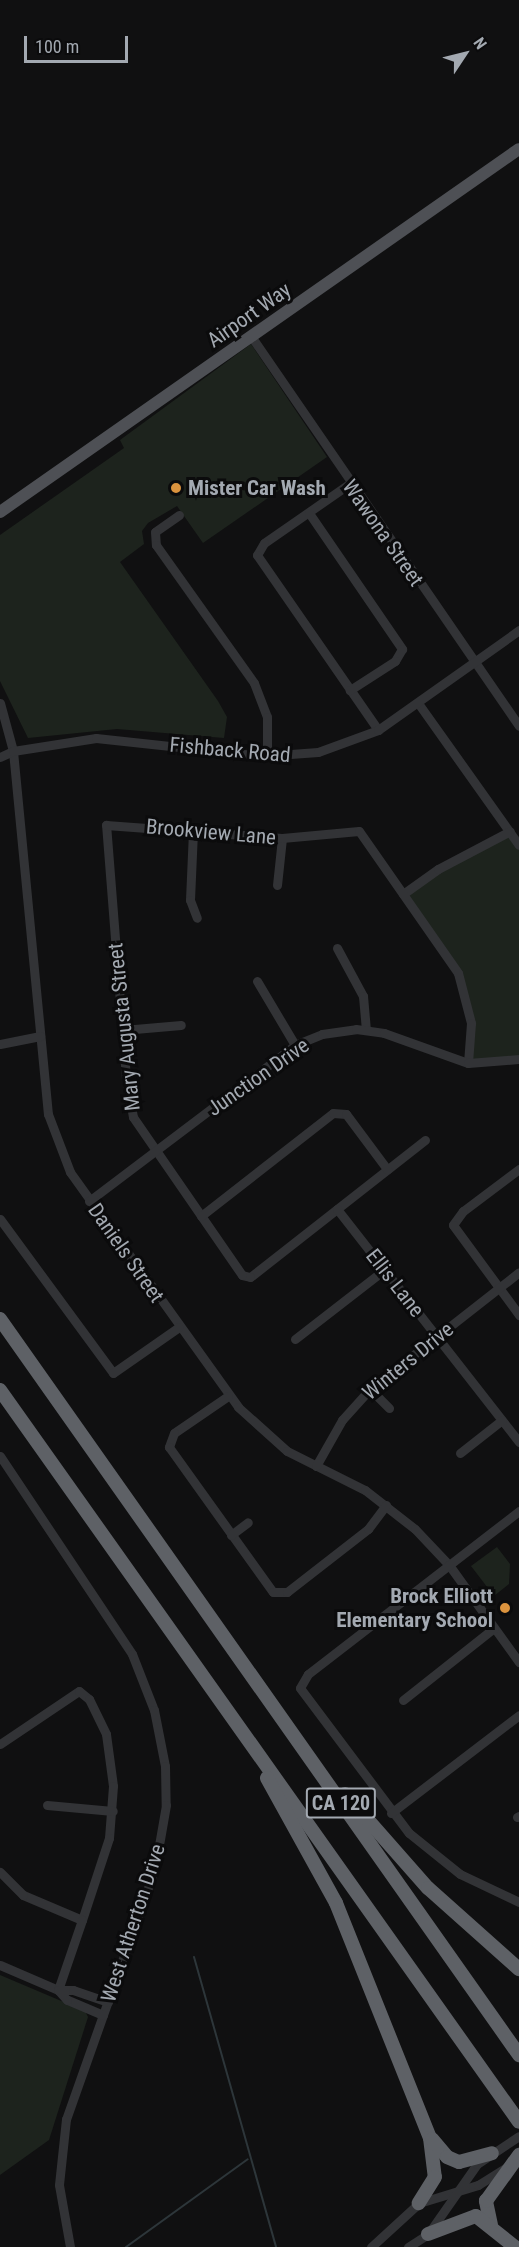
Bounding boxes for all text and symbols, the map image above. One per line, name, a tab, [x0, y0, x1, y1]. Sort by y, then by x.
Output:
scale bar	[27, 24, 130, 62]
north arrow	[435, 24, 495, 84]
text: N	[470, 34, 491, 53]
text: 100 m	[35, 36, 79, 57]
street label: Airport Way	[202, 277, 296, 353]
place label: Mister Car Wash	[188, 475, 326, 501]
street label: Wawona Street	[337, 475, 429, 591]
marker: Mister Car Wash	[169, 481, 183, 495]
street label: Fishback Road	[169, 732, 291, 768]
street label: Brookview Lane	[145, 814, 277, 850]
street label: Mary Augusta Street	[103, 942, 145, 1112]
street label: Junction Drive	[202, 1033, 314, 1121]
street label: Daniels Street	[83, 1199, 169, 1307]
street label: Ellis Lane	[361, 1244, 429, 1322]
street label: Winters Drive	[357, 1317, 459, 1405]
place label: Brock Elliott Elementary School	[336, 1583, 493, 1633]
marker: Brock Elliott Elementary School	[498, 1601, 512, 1615]
road number: CA 120	[305, 1786, 377, 1820]
street label: West Atherton Drive	[96, 1841, 170, 2005]

